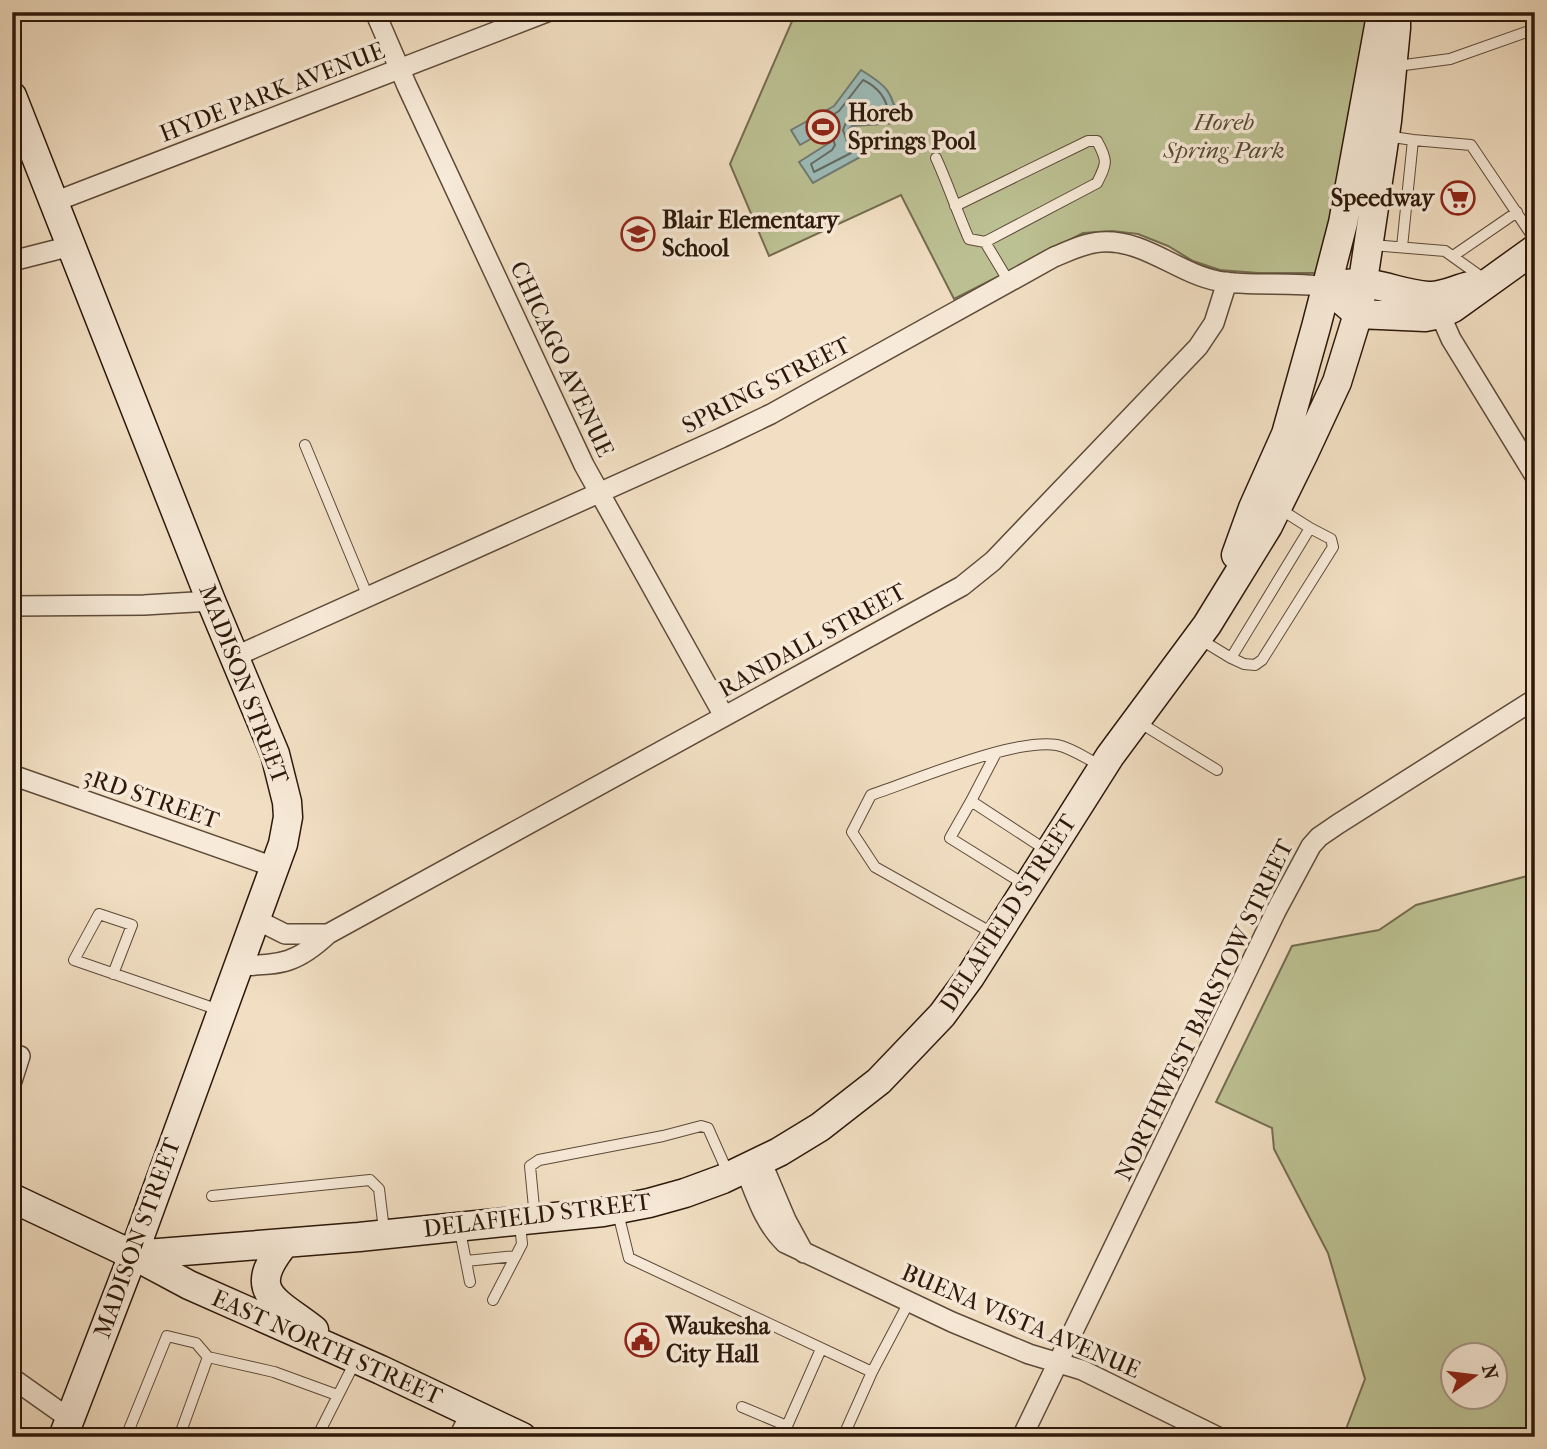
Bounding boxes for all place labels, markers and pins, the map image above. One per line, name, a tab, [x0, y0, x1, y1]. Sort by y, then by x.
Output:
place label: Horeb Springs Pool	[848, 99, 976, 155]
sports icon: Horeb Springs Pool	[804, 108, 842, 146]
supermarket icon: Speedway	[1439, 179, 1477, 217]
place label: Speedway	[1331, 184, 1435, 212]
place label: Blair Elementary School	[662, 206, 840, 262]
school or university icon: Blair Elementary School	[619, 215, 657, 253]
place label: Waukesha City Hall	[665, 1312, 771, 1368]
public building icon: Waukesha City Hall	[623, 1321, 661, 1359]

